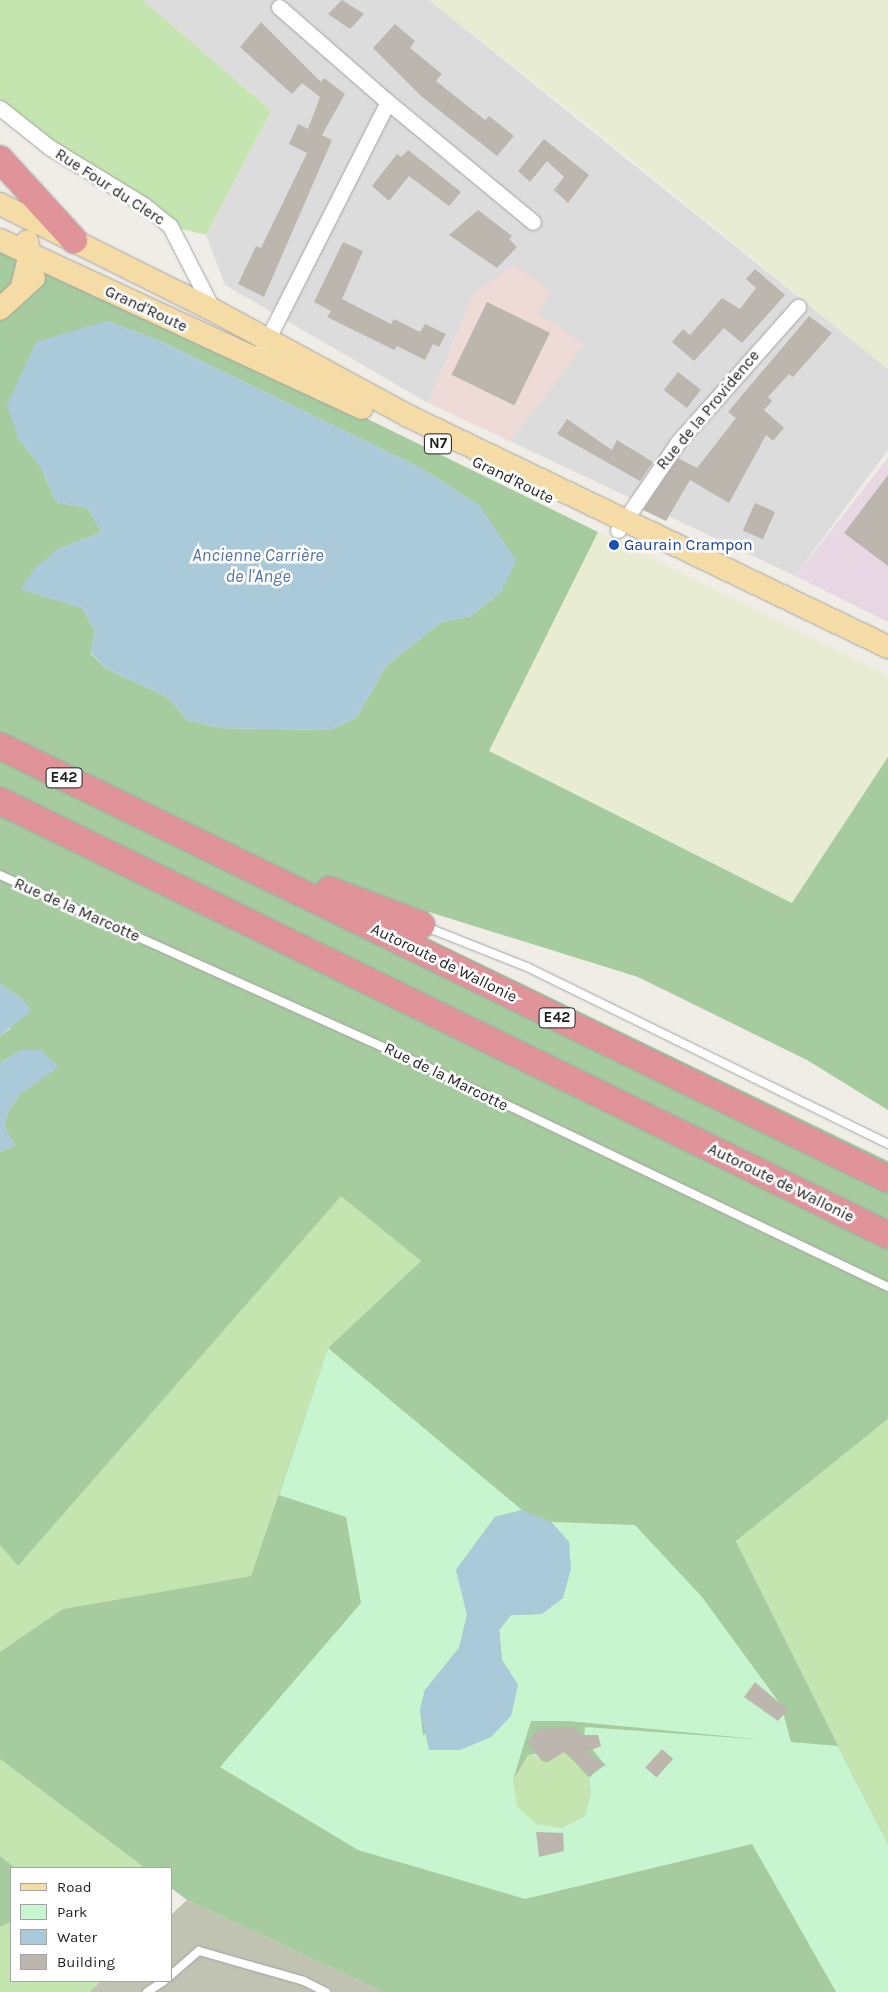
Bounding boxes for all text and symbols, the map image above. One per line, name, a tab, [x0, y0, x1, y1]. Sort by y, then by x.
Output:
street label: Rue Four du Clerc	[52, 144, 168, 230]
street label: Grand'Route	[102, 282, 190, 336]
street label: Rue de la Providence	[652, 346, 764, 474]
road number: N7	[423, 432, 453, 456]
street label: Grand'Route	[469, 452, 557, 508]
place label: Gaurain Crampon	[624, 535, 753, 555]
marker: Gaurain Crampon	[608, 539, 620, 551]
water label: Ancienne Carrière de l'Ange	[192, 545, 324, 588]
road number: E42	[45, 766, 83, 790]
street label: Rue de la Marcotte	[11, 874, 143, 946]
street label: Autoroute de Wallonie	[368, 919, 520, 1007]
road number: E42	[538, 1006, 576, 1030]
street label: Rue de la Marcotte	[381, 1039, 511, 1115]
street label: Autoroute de Wallonie	[705, 1139, 857, 1227]
legend	[10, 1867, 172, 1982]
text: Road	[57, 1878, 92, 1896]
text: Park	[57, 1903, 87, 1921]
text: Water	[57, 1928, 97, 1946]
text: Building	[57, 1953, 115, 1971]

